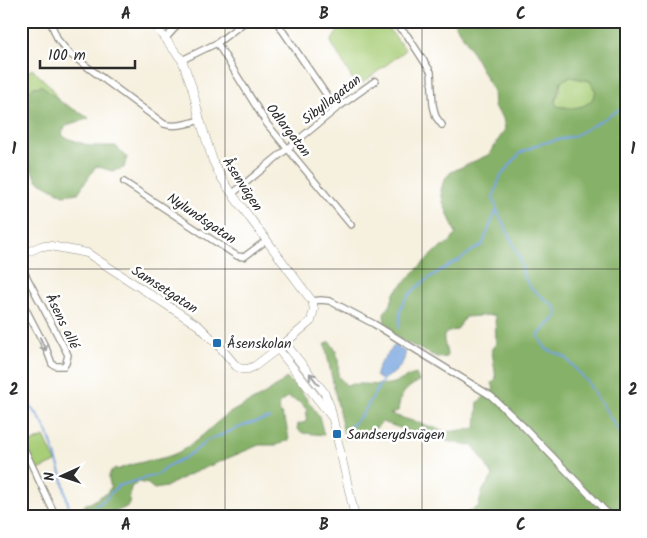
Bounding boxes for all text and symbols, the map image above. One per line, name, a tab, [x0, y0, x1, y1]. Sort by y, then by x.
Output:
text: A	[121, 2, 131, 27]
text: B	[319, 2, 329, 27]
text: C	[516, 2, 526, 27]
scale bar	[40, 38, 135, 70]
text: 100 m	[48, 44, 86, 68]
street label: Sibyllagatan	[297, 69, 366, 130]
street label: Odlargatan	[260, 99, 316, 162]
text: 1	[12, 137, 17, 162]
text: 1	[631, 137, 636, 162]
street label: Åsenvägen	[216, 153, 268, 216]
street label: Nylundsgatan	[162, 188, 240, 250]
street label: Samsetgatan	[127, 260, 202, 320]
street label: Åsens allé	[39, 290, 85, 354]
place label: Åsenskolan	[227, 333, 292, 355]
one-way arrow	[39, 336, 49, 351]
marker: Åsenskolan	[211, 337, 223, 349]
one-way arrow	[309, 372, 319, 386]
text: 2	[9, 378, 19, 403]
text: 2	[628, 378, 638, 403]
place label: Sandserydsvägen	[347, 424, 445, 446]
marker: Sandserydsvägen	[331, 428, 343, 440]
north arrow	[38, 450, 88, 500]
text: N	[39, 471, 61, 482]
text: A	[121, 513, 131, 538]
text: B	[319, 513, 329, 538]
text: C	[516, 513, 526, 538]

